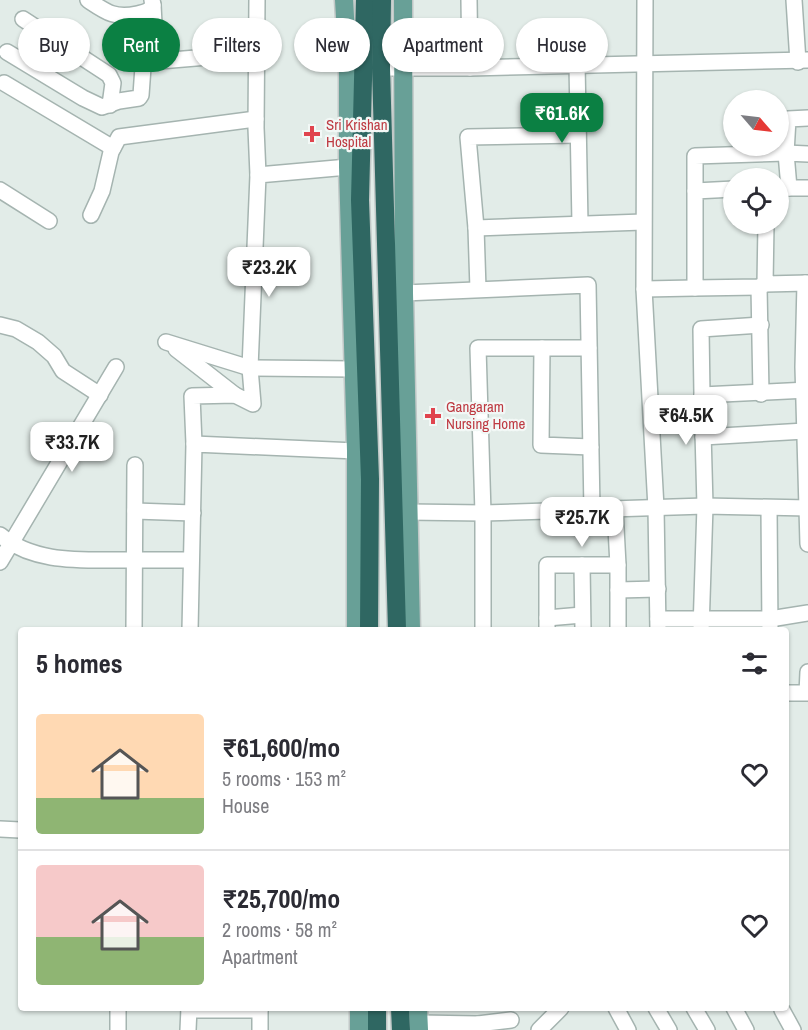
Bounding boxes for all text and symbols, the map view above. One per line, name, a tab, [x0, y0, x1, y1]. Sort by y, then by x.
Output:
chip: Buy	[18, 18, 90, 72]
chip: Rent	[102, 18, 180, 72]
chip: Filters	[192, 18, 282, 72]
chip: New	[294, 18, 370, 72]
chip: Apartment	[382, 18, 504, 72]
chip: House	[516, 18, 608, 72]
north arrow	[723, 90, 789, 156]
map controls	[723, 90, 789, 234]
pin: ₹61.6K	[513, 93, 611, 144]
text: ₹61.6K	[534, 99, 590, 126]
place label: Sri Krishan Hospital	[326, 114, 388, 152]
marker: Sri Krishan Hospital	[303, 125, 321, 143]
button: locate	[723, 168, 789, 234]
pin: ₹23.2K	[220, 247, 318, 298]
text: ₹23.2K	[241, 253, 297, 280]
pin: ₹64.5K	[637, 395, 735, 446]
place label: Gangaram Nursing Home	[446, 396, 525, 434]
text: ₹64.5K	[658, 401, 714, 428]
marker: Gangaram Nursing Home	[424, 407, 442, 425]
pin: ₹33.7K	[23, 422, 121, 473]
text: ₹33.7K	[44, 428, 100, 455]
pin: ₹25.7K	[533, 497, 631, 548]
text: ₹25.7K	[554, 503, 610, 530]
text: 5 homes	[36, 646, 123, 681]
icon: filters	[738, 647, 771, 680]
text: ₹61,600/mo	[222, 730, 340, 765]
icon: home	[84, 738, 156, 810]
icon: heart	[738, 758, 771, 791]
text: 5 rooms · 153 m²	[222, 765, 346, 792]
text: House	[222, 792, 269, 819]
text: ₹25,700/mo	[222, 881, 340, 916]
icon: home	[84, 889, 156, 961]
icon: heart	[738, 909, 771, 942]
text: 2 rooms · 58 m²	[222, 916, 337, 943]
text: Apartment	[222, 943, 298, 970]

